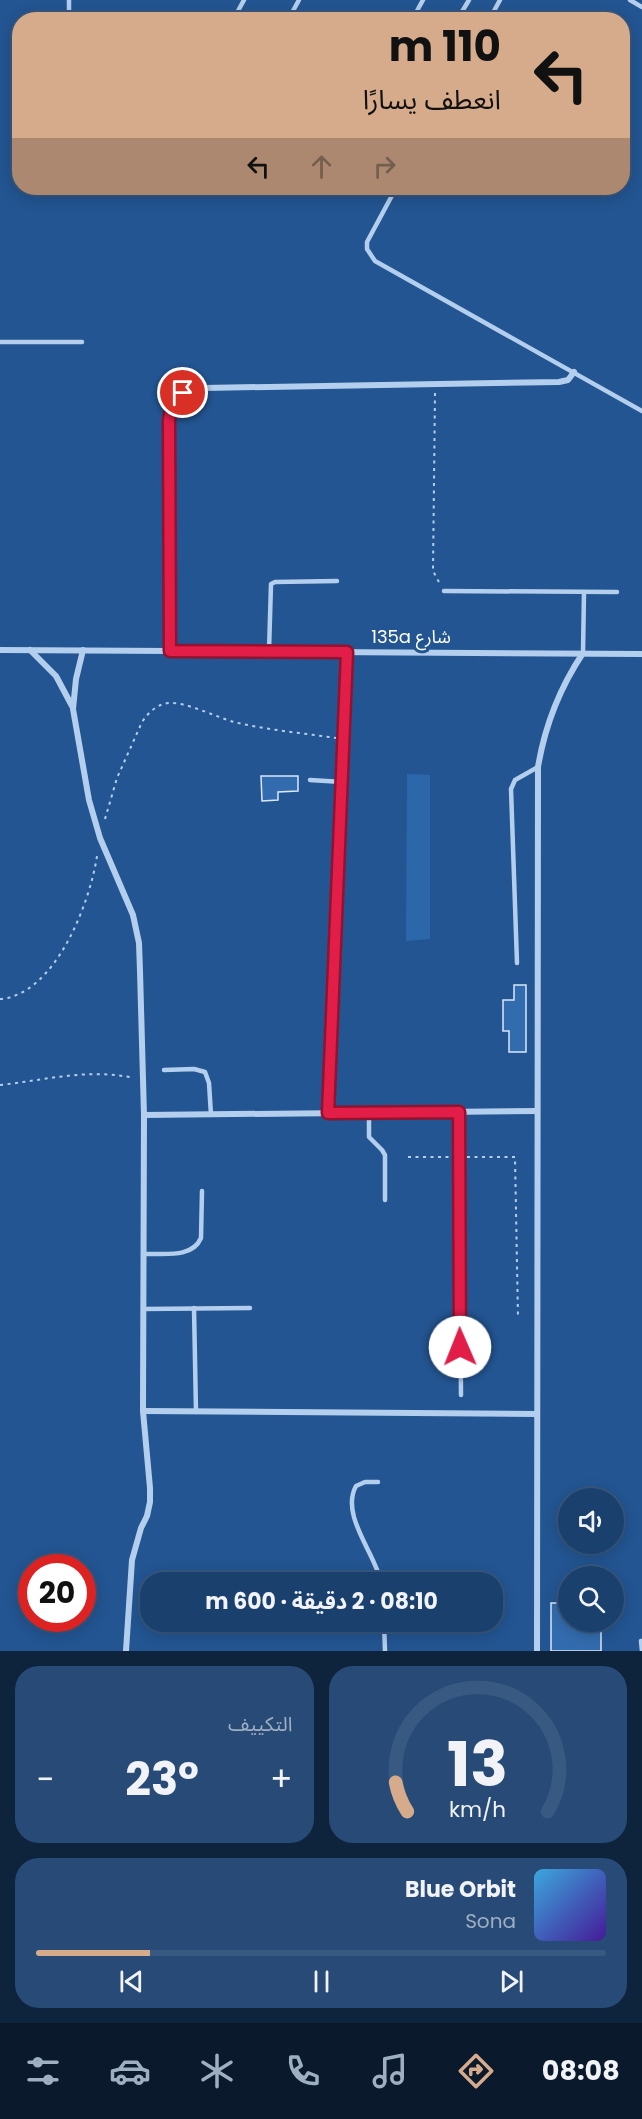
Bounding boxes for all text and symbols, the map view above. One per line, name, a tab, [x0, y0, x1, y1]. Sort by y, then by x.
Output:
text: 110 m	[389, 17, 501, 76]
icon: left	[522, 36, 600, 114]
text: انعطف يسارًا	[363, 81, 501, 118]
icon: left	[242, 150, 275, 183]
icon: ahead	[305, 150, 338, 183]
icon: right	[368, 150, 401, 183]
pin	[157, 367, 208, 418]
icon: arrive	[166, 376, 199, 409]
street label: 135a شارع	[371, 624, 451, 651]
position arrow	[428, 1315, 492, 1379]
map controls	[558, 1488, 624, 1632]
button: sound	[558, 1488, 624, 1554]
speed limit sign: 20	[18, 1554, 96, 1632]
button: search	[558, 1566, 624, 1632]
text: 08:10 · 2 دقيقة · 600 m	[205, 1586, 438, 1617]
text: التكييف	[228, 1710, 293, 1738]
text: 13	[447, 1720, 508, 1808]
text: 23°	[125, 1748, 199, 1811]
text: −	[36, 1756, 54, 1803]
text: +	[270, 1756, 293, 1803]
text: km/h	[449, 1794, 506, 1825]
text: Blue Orbit	[405, 1874, 516, 1905]
text: Sona	[465, 1907, 516, 1935]
icon: previous	[115, 1965, 148, 1998]
icon: pause	[305, 1965, 338, 1998]
icon: next	[495, 1965, 528, 1998]
icon: filters	[22, 2050, 64, 2092]
icon: car	[109, 2050, 151, 2092]
icon: climate	[196, 2050, 238, 2092]
icon: phone	[282, 2050, 324, 2092]
icon: music	[369, 2050, 411, 2092]
icon: directions	[455, 2050, 497, 2092]
text: 08:08	[542, 2052, 620, 2089]

